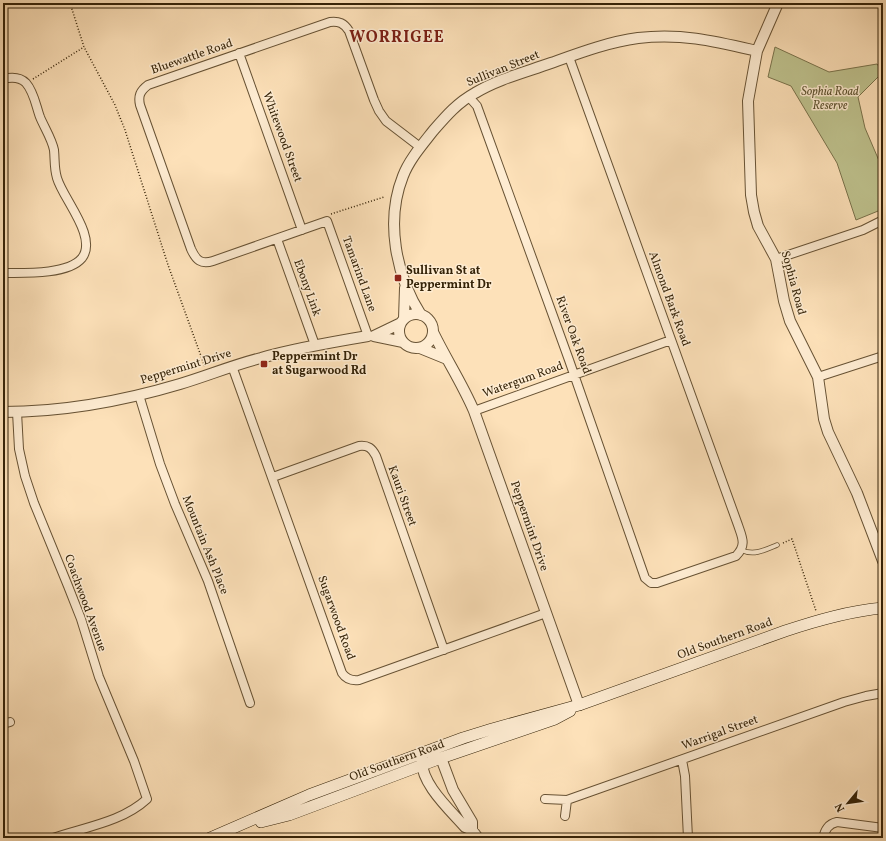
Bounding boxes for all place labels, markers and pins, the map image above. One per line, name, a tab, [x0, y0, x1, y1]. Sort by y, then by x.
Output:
place label: Sullivan St at Peppermint Dr	[406, 263, 492, 293]
marker: Sullivan St at Peppermint Dr	[393, 273, 403, 283]
place label: Peppermint Dr at Sugarwood Rd	[272, 349, 367, 379]
marker: Peppermint Dr at Sugarwood Rd	[259, 359, 269, 369]

